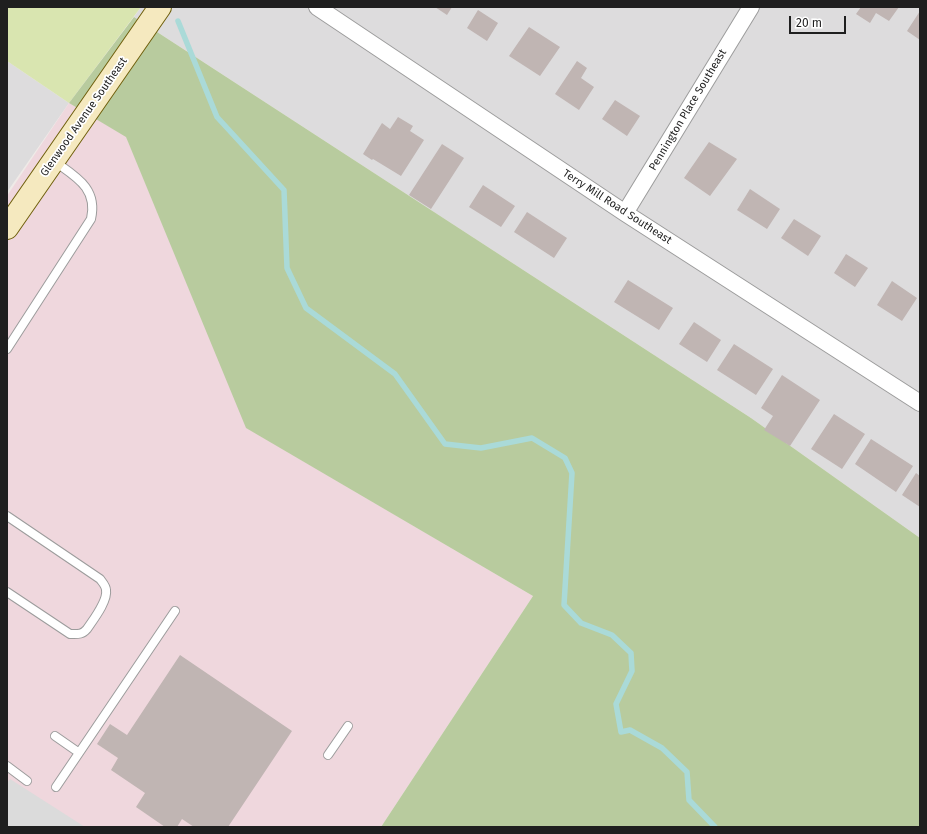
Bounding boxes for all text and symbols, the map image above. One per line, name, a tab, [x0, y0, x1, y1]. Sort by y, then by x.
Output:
scale bar	[791, 8, 848, 34]
text: 20 m	[796, 16, 822, 30]
street label: Pennington Place Southeast	[646, 47, 730, 173]
street label: Glenwood Avenue Southeast	[38, 55, 130, 179]
street label: Terry Mill Road Southeast	[560, 167, 674, 247]

